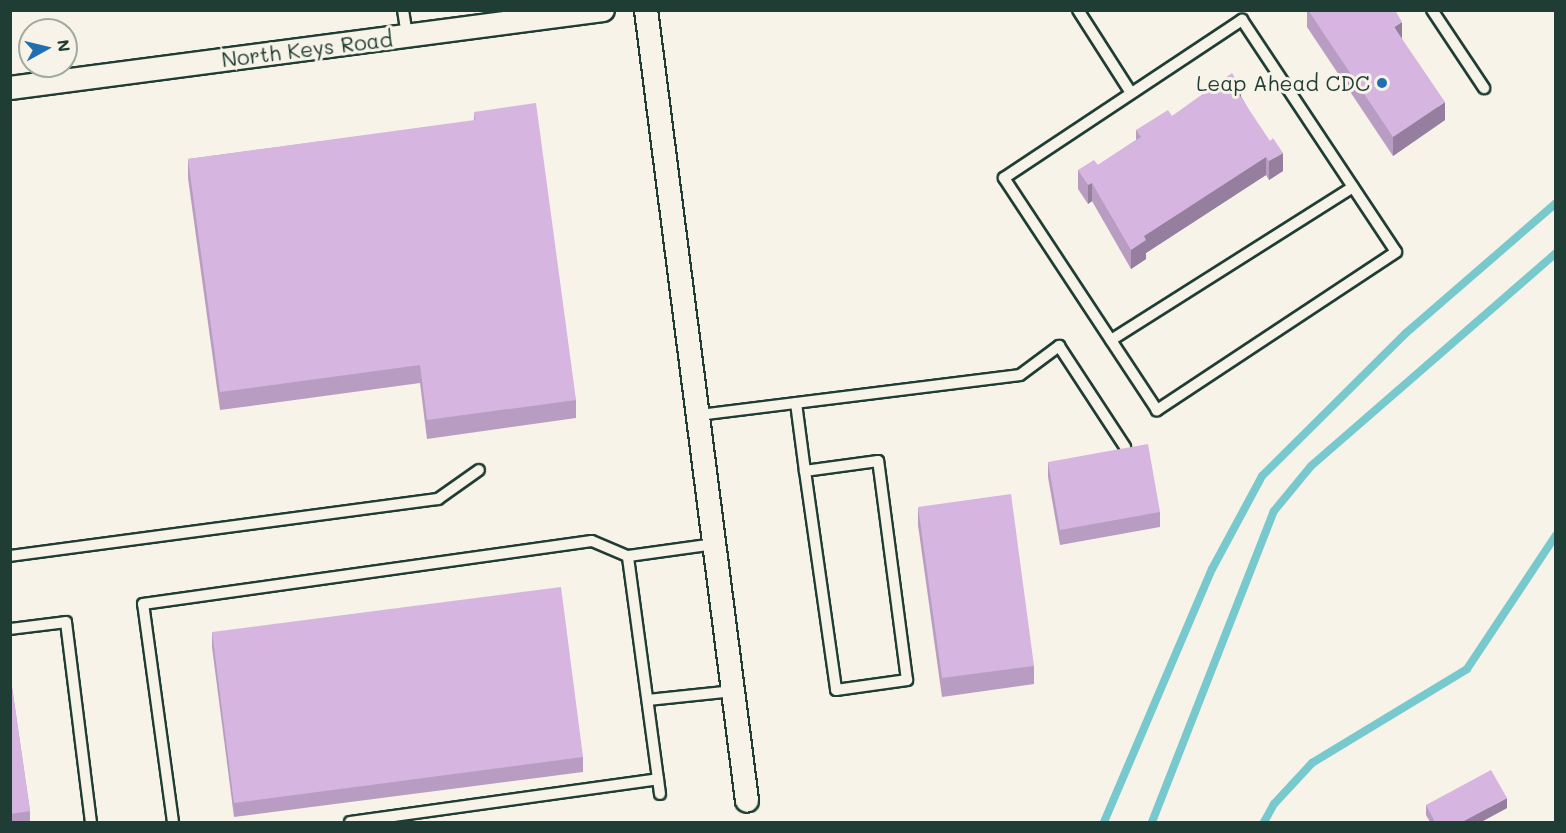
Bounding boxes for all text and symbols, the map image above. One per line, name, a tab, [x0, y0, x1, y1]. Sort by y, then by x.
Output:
north arrow	[18, 18, 78, 78]
street label: North Keys Road	[220, 26, 394, 72]
text: N	[53, 38, 76, 53]
place label: Leap Ahead CDC	[1196, 70, 1370, 96]
marker: Leap Ahead CDC	[1375, 76, 1389, 90]

